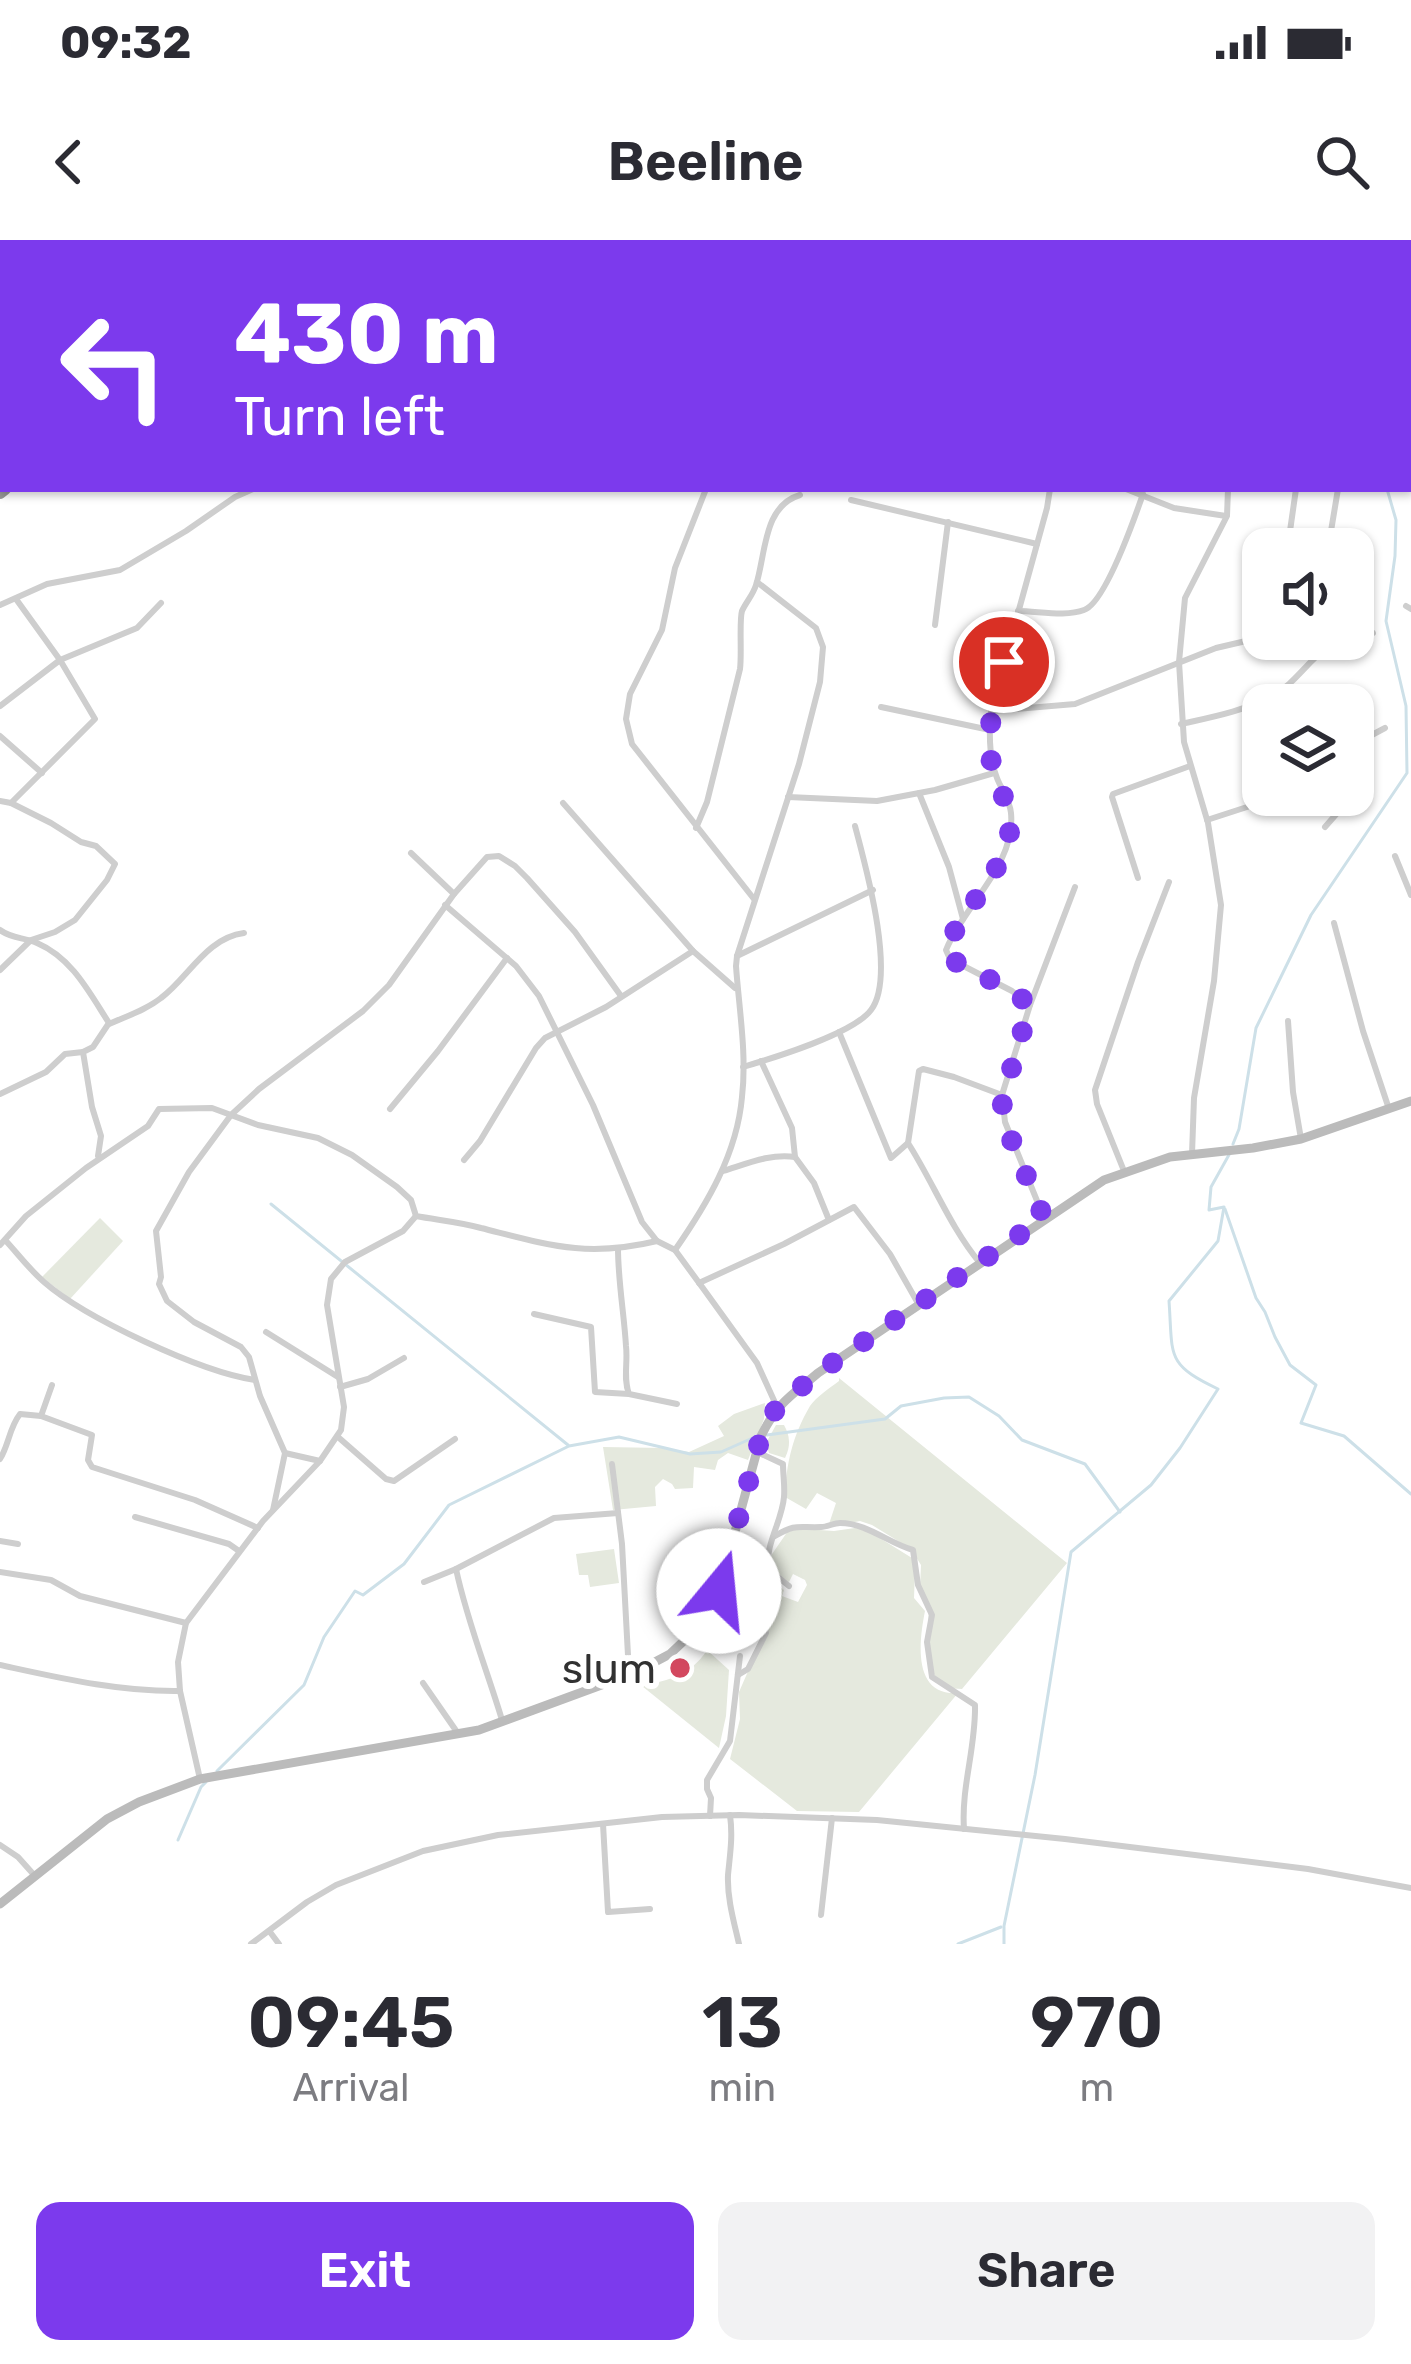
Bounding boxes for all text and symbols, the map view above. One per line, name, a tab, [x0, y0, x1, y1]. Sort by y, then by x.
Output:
text: 09:32	[60, 16, 192, 69]
icon: back	[36, 129, 102, 195]
icon: search	[1309, 129, 1375, 195]
text: Beeline	[607, 130, 804, 194]
text: 430 m	[234, 284, 499, 384]
icon: left	[36, 288, 192, 444]
text: Turn left	[234, 385, 445, 449]
map controls	[1242, 528, 1374, 816]
button: sound	[1242, 528, 1374, 660]
pin	[953, 611, 1055, 713]
icon: arrive	[971, 629, 1037, 695]
button: layers	[1242, 684, 1374, 816]
position arrow	[656, 1528, 782, 1654]
place label: slum	[562, 1644, 656, 1694]
marker: slum	[667, 1655, 693, 1681]
text: 09:45	[247, 1980, 455, 2065]
text: 13	[702, 1980, 783, 2065]
text: 970	[1030, 1980, 1164, 2065]
text: Arrival	[292, 2065, 409, 2111]
text: min	[708, 2065, 776, 2111]
text: m	[1080, 2065, 1114, 2111]
button: Exit	[36, 2202, 694, 2340]
button: Share	[718, 2202, 1375, 2340]

